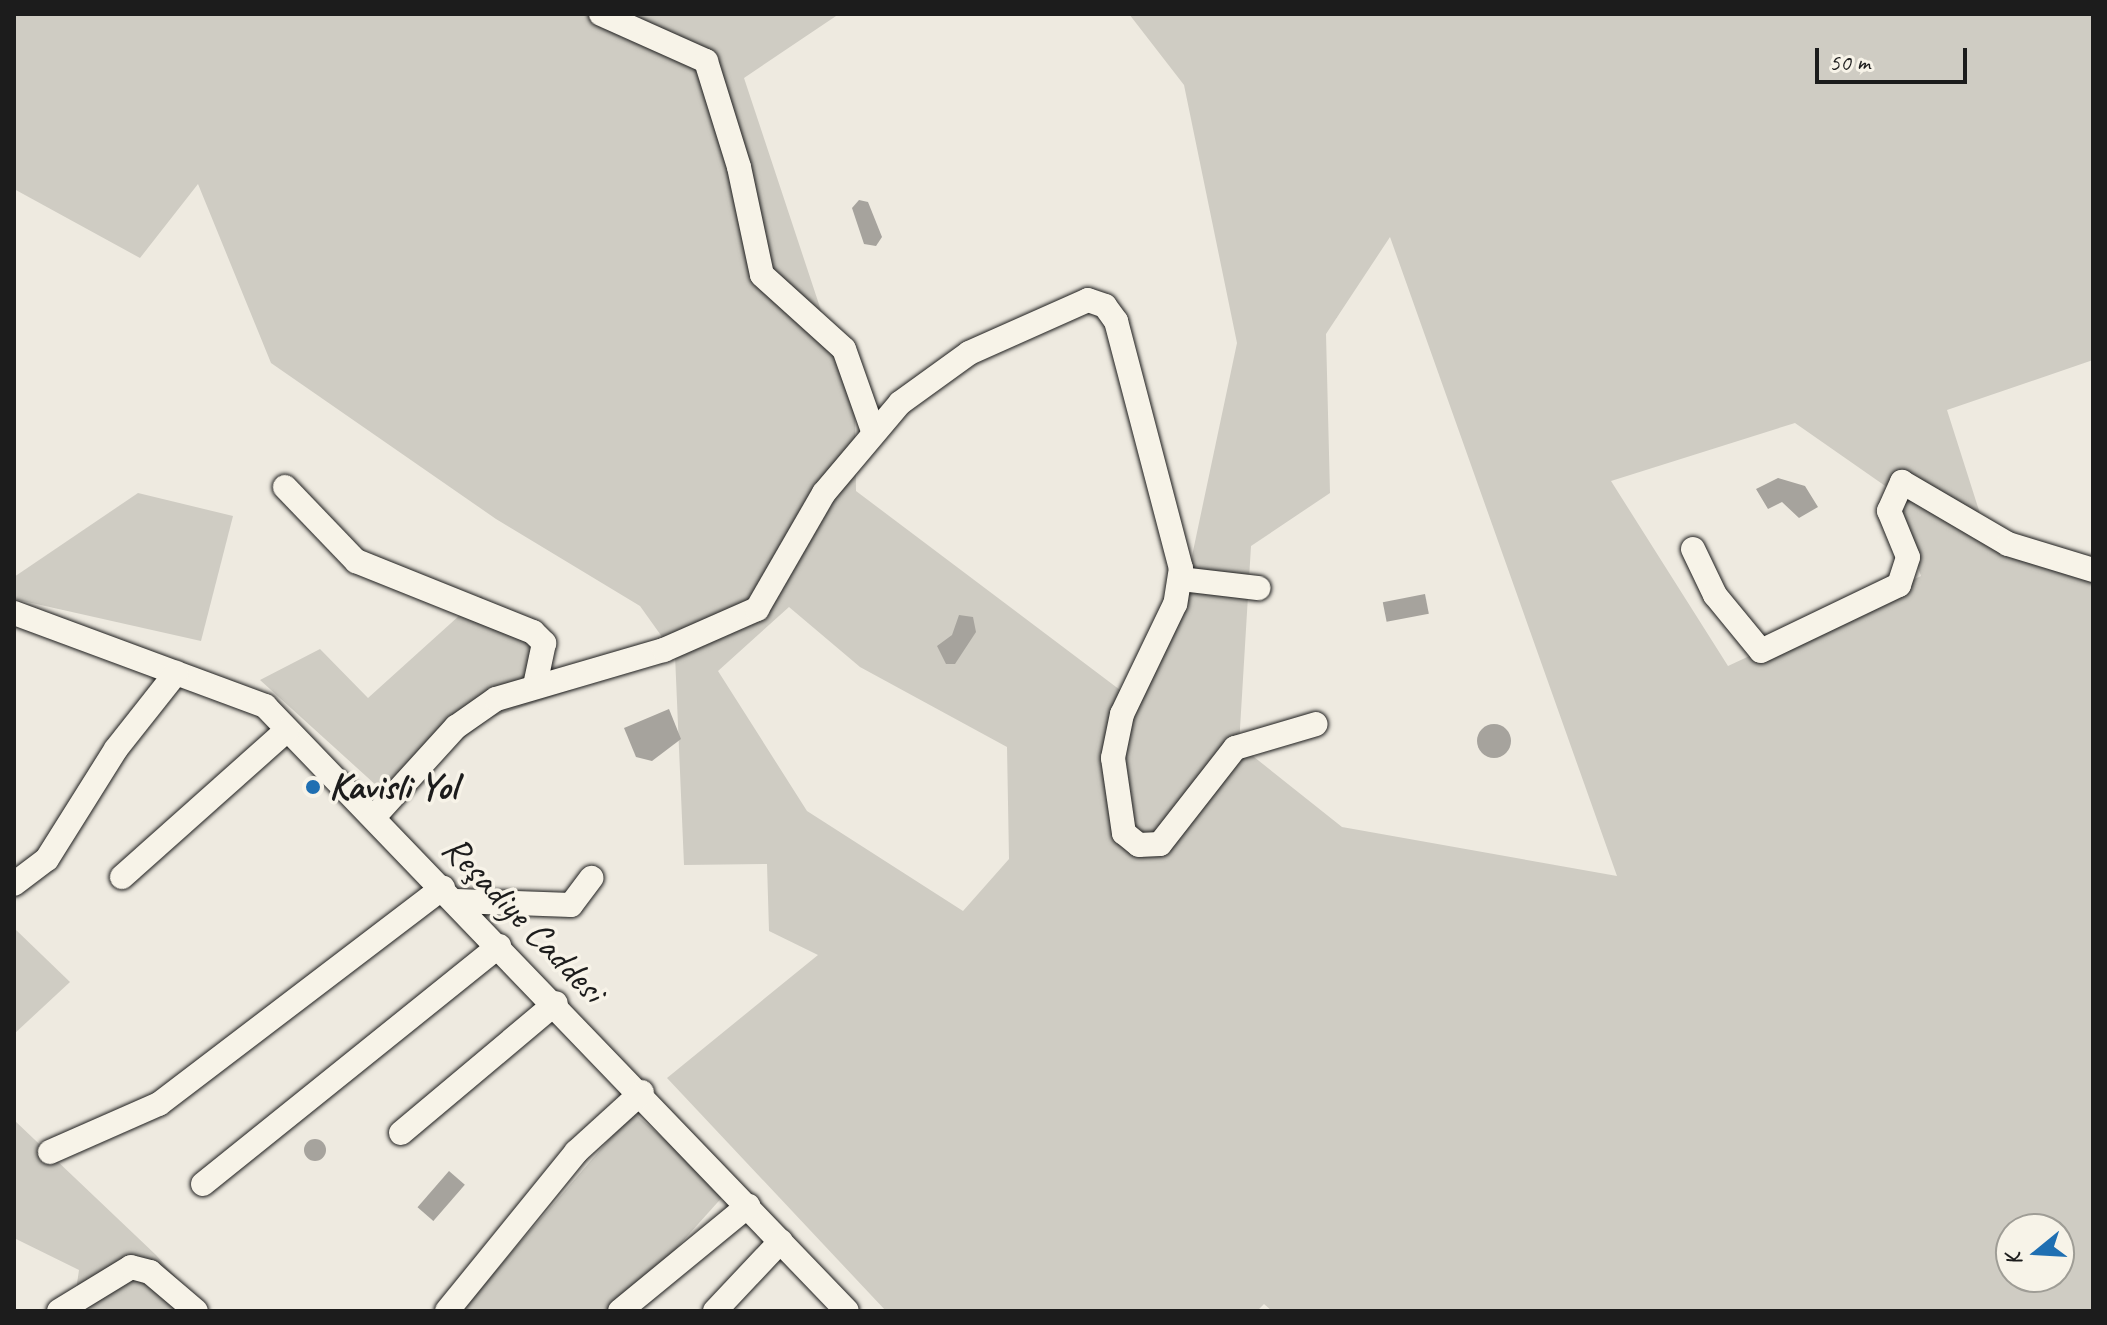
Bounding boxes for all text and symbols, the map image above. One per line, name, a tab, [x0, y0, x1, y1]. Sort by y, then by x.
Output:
scale bar	[1819, 32, 1971, 82]
text: 50 m	[1829, 47, 1870, 77]
place label: Kavisli Yol	[329, 764, 457, 810]
marker: Kavisli Yol	[304, 778, 322, 796]
street label: Reşadiye Caddesi	[433, 826, 615, 1012]
north arrow	[1995, 1213, 2075, 1293]
text: K	[1999, 1250, 2029, 1269]

